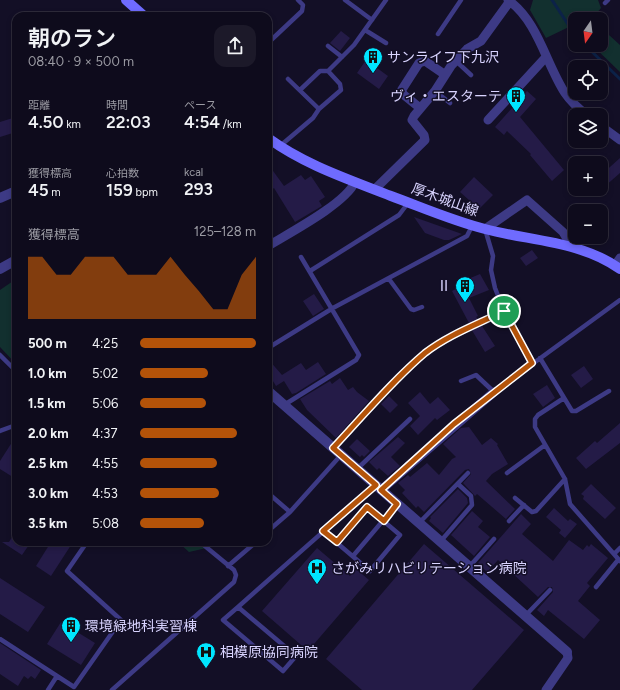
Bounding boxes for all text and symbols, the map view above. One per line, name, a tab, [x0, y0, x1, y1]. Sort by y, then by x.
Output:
north arrow	[568, 12, 608, 52]
map controls	[568, 12, 608, 244]
text: 朝のラン	[28, 25, 116, 52]
button: share	[214, 25, 256, 67]
building icon: サンライフ下九沢	[362, 46, 384, 74]
place label: サンライフ下九沢	[387, 49, 499, 66]
text: 08:40 · 9 × 500 m	[28, 54, 134, 69]
button: locate	[568, 60, 608, 100]
building icon: ヴィ・エスターテ	[505, 85, 527, 113]
place label: ヴィ・エスターテ	[390, 88, 502, 105]
text: 距離	[28, 99, 50, 112]
text: 時間	[106, 99, 128, 112]
text: ペース	[184, 99, 216, 112]
button: layers	[568, 108, 608, 148]
text: 4.50	[28, 112, 63, 132]
text: 22:03	[106, 112, 151, 132]
text: 4:54	[184, 112, 220, 132]
text: km	[63, 118, 81, 131]
text: /km	[220, 118, 242, 131]
button: +	[568, 156, 608, 196]
text: kcal	[184, 166, 203, 179]
text: 獲得標高	[28, 167, 72, 180]
text: 心拍数	[106, 167, 139, 180]
text: 293	[184, 179, 213, 199]
text: 45	[28, 180, 49, 200]
text: 159	[106, 180, 133, 200]
street label: 厚木城山線	[409, 180, 481, 220]
text: m	[49, 186, 61, 199]
text: bpm	[133, 186, 158, 199]
button: −	[568, 204, 608, 244]
text: 125–128 m	[194, 224, 256, 239]
text: 獲得標高	[28, 227, 80, 242]
building icon: Ⅱ	[454, 275, 476, 303]
place label: Ⅱ	[437, 278, 451, 295]
pin	[487, 294, 521, 328]
icon: arrive	[493, 300, 515, 322]
text: 500 m	[28, 336, 67, 351]
text: 4:25	[92, 336, 118, 351]
text: 1.0 km	[28, 366, 67, 381]
text: 5:02	[92, 366, 118, 381]
text: 1.5 km	[28, 396, 66, 411]
text: 5:06	[92, 396, 118, 411]
text: 2.0 km	[28, 426, 69, 441]
text: 4:37	[92, 426, 117, 441]
text: 2.5 km	[28, 456, 68, 471]
text: 4:55	[92, 456, 118, 471]
text: 3.0 km	[28, 486, 68, 501]
text: 4:53	[92, 486, 118, 501]
text: 3.5 km	[28, 516, 67, 531]
text: 5:08	[92, 516, 119, 531]
hospital icon: さがみリハビリテーション病院	[306, 557, 328, 585]
place label: さがみリハビリテーション病院	[331, 560, 527, 577]
building icon: 環境緑地科実習棟	[60, 615, 82, 643]
place label: 環境緑地科実習棟	[85, 618, 197, 635]
hospital icon: 相模原協同病院	[195, 641, 217, 669]
place label: 相模原協同病院	[220, 644, 318, 661]

